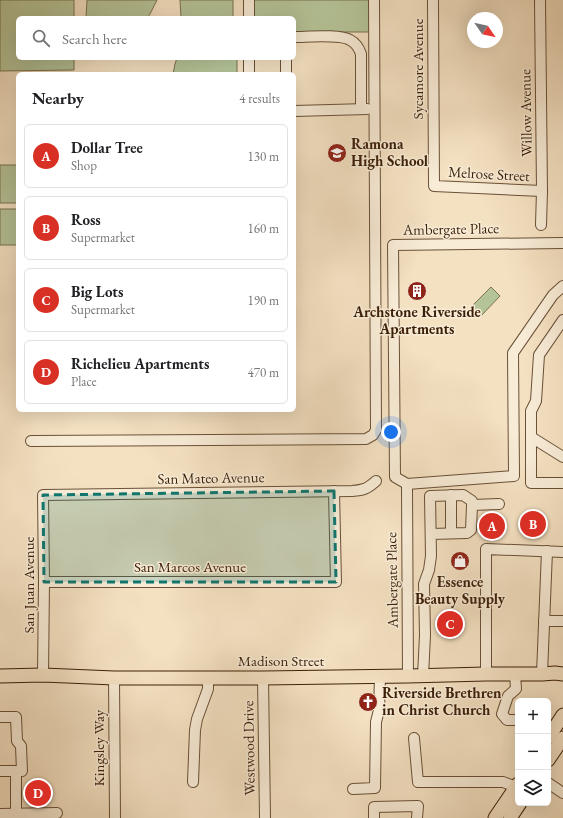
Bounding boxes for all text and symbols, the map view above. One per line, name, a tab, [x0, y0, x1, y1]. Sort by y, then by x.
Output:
north arrow	[467, 12, 503, 48]
search box	[16, 16, 296, 60]
street label: Sycamore Avenue	[408, 18, 427, 120]
icon: search	[30, 27, 52, 49]
text: Search here	[62, 29, 127, 48]
street label: Willow Avenue	[515, 69, 536, 157]
text: Nearby	[32, 87, 84, 109]
text: 4 results	[239, 90, 280, 107]
place label: Ramona High School	[351, 134, 429, 170]
text: Dollar Tree	[71, 138, 143, 157]
school or university icon: Ramona High School	[326, 142, 348, 164]
text: A	[41, 148, 51, 165]
text: 130 m	[248, 148, 279, 165]
text: Shop	[71, 157, 97, 174]
street label: Melrose Street	[448, 162, 531, 185]
text: Ross	[71, 210, 101, 229]
street label: Ambergate Place	[402, 218, 499, 239]
text: B	[42, 220, 50, 237]
text: 160 m	[248, 220, 279, 237]
text: Supermarket	[71, 229, 135, 246]
building icon: Archstone Riverside Apartments	[406, 280, 428, 302]
text: Big Lots	[71, 282, 123, 301]
text: C	[41, 292, 51, 309]
text: 190 m	[248, 292, 279, 309]
text: Supermarket	[71, 301, 135, 318]
place label: Archstone Riverside Apartments	[352, 302, 481, 338]
text: Richelieu Apartments	[71, 354, 209, 373]
text: D	[41, 364, 51, 381]
text: 470 m	[248, 364, 279, 381]
text: Place	[71, 373, 97, 390]
your location	[381, 422, 401, 442]
street label: San Mateo Avenue	[157, 467, 265, 488]
pin: B	[520, 509, 546, 539]
pin: A	[479, 511, 505, 541]
street label: Ambergate Place	[381, 532, 402, 629]
street label: San Juan Avenue	[19, 536, 38, 633]
shop icon: Essence Beauty Supply	[449, 550, 471, 572]
street label: San Marcos Avenue	[134, 557, 246, 576]
place label: Essence Beauty Supply	[415, 572, 506, 608]
pin: C	[437, 609, 463, 639]
street label: Madison Street	[238, 651, 325, 670]
place label: Riverside Brethren in Christ Church	[382, 683, 502, 719]
church icon: Riverside Brethren in Christ Church	[357, 691, 379, 713]
map controls	[515, 698, 551, 806]
button: +	[515, 698, 551, 734]
street label: Westwood Drive	[238, 700, 259, 796]
street label: Kingsley Way	[89, 709, 108, 786]
button: −	[515, 734, 551, 770]
button: layers	[515, 770, 551, 806]
pin: D	[25, 778, 51, 808]

